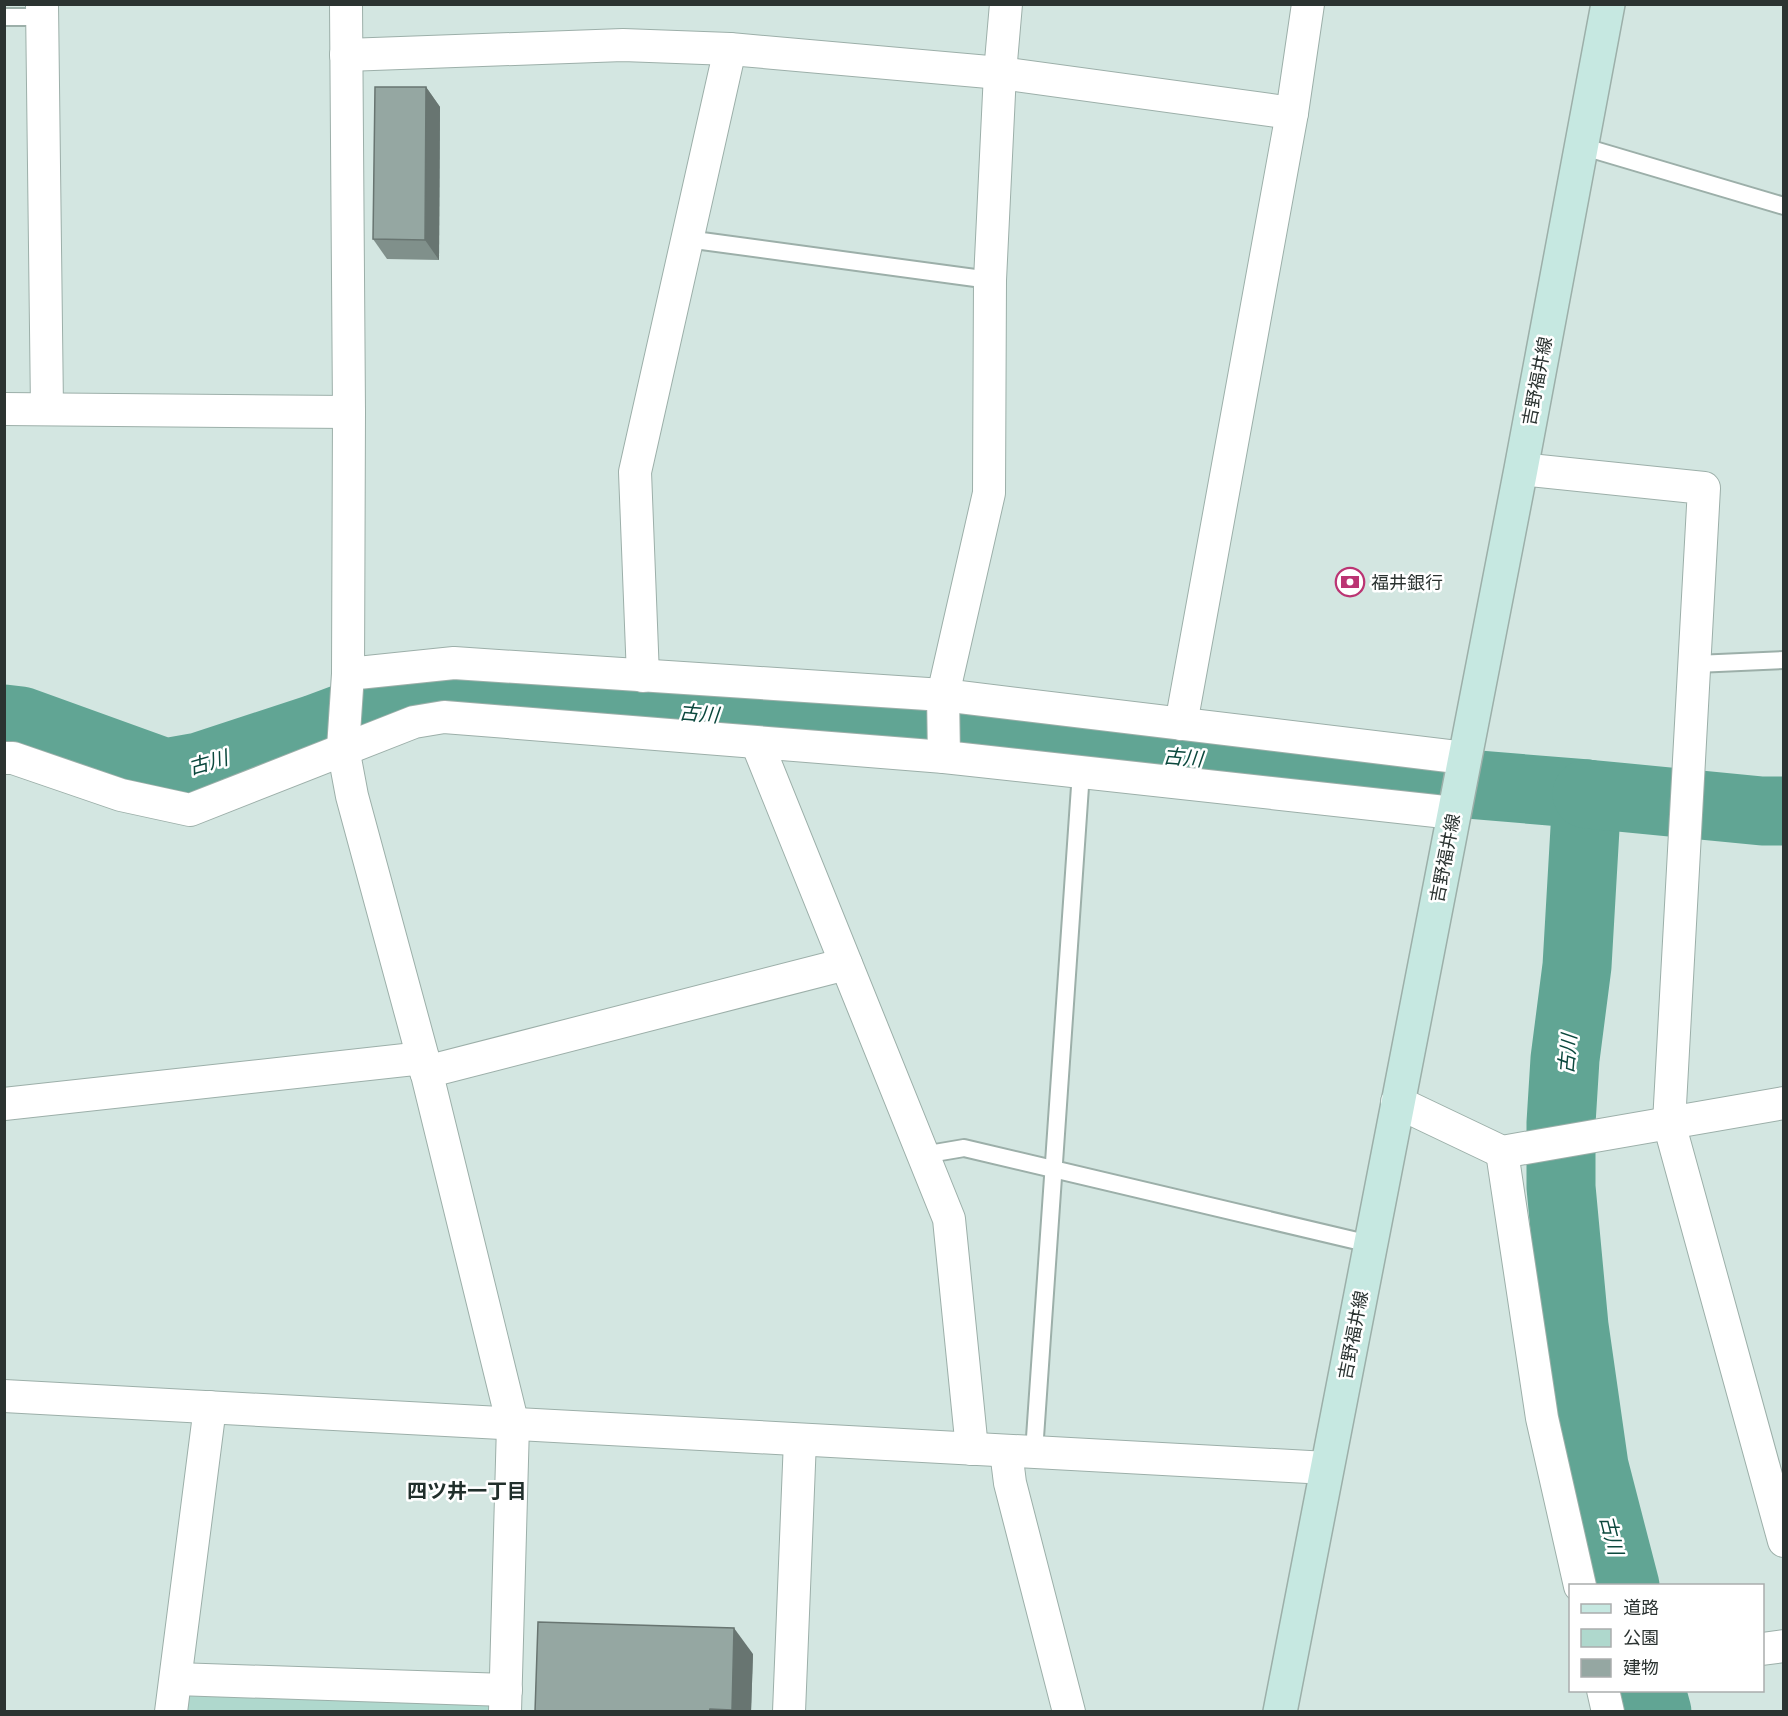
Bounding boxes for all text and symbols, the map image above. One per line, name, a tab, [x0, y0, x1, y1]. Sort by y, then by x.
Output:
street label: 吉野福井線	[1516, 334, 1558, 428]
bank icon: 福井銀行	[1334, 566, 1366, 598]
place label: 福井銀行	[1371, 570, 1443, 595]
water label: 古川	[678, 698, 722, 728]
water label: 古川	[1162, 742, 1206, 772]
water label: 古川	[185, 743, 233, 780]
street label: 吉野福井線	[1424, 811, 1466, 905]
water label: 古川	[1552, 1031, 1582, 1075]
street label: 吉野福井線	[1332, 1288, 1374, 1382]
district label: 四ツ井一丁目	[407, 1477, 527, 1504]
water label: 古川	[1594, 1512, 1630, 1560]
legend	[1569, 1584, 1764, 1692]
text: 道路	[1623, 1595, 1659, 1620]
text: 公園	[1623, 1625, 1659, 1650]
text: 建物	[1623, 1655, 1659, 1680]

